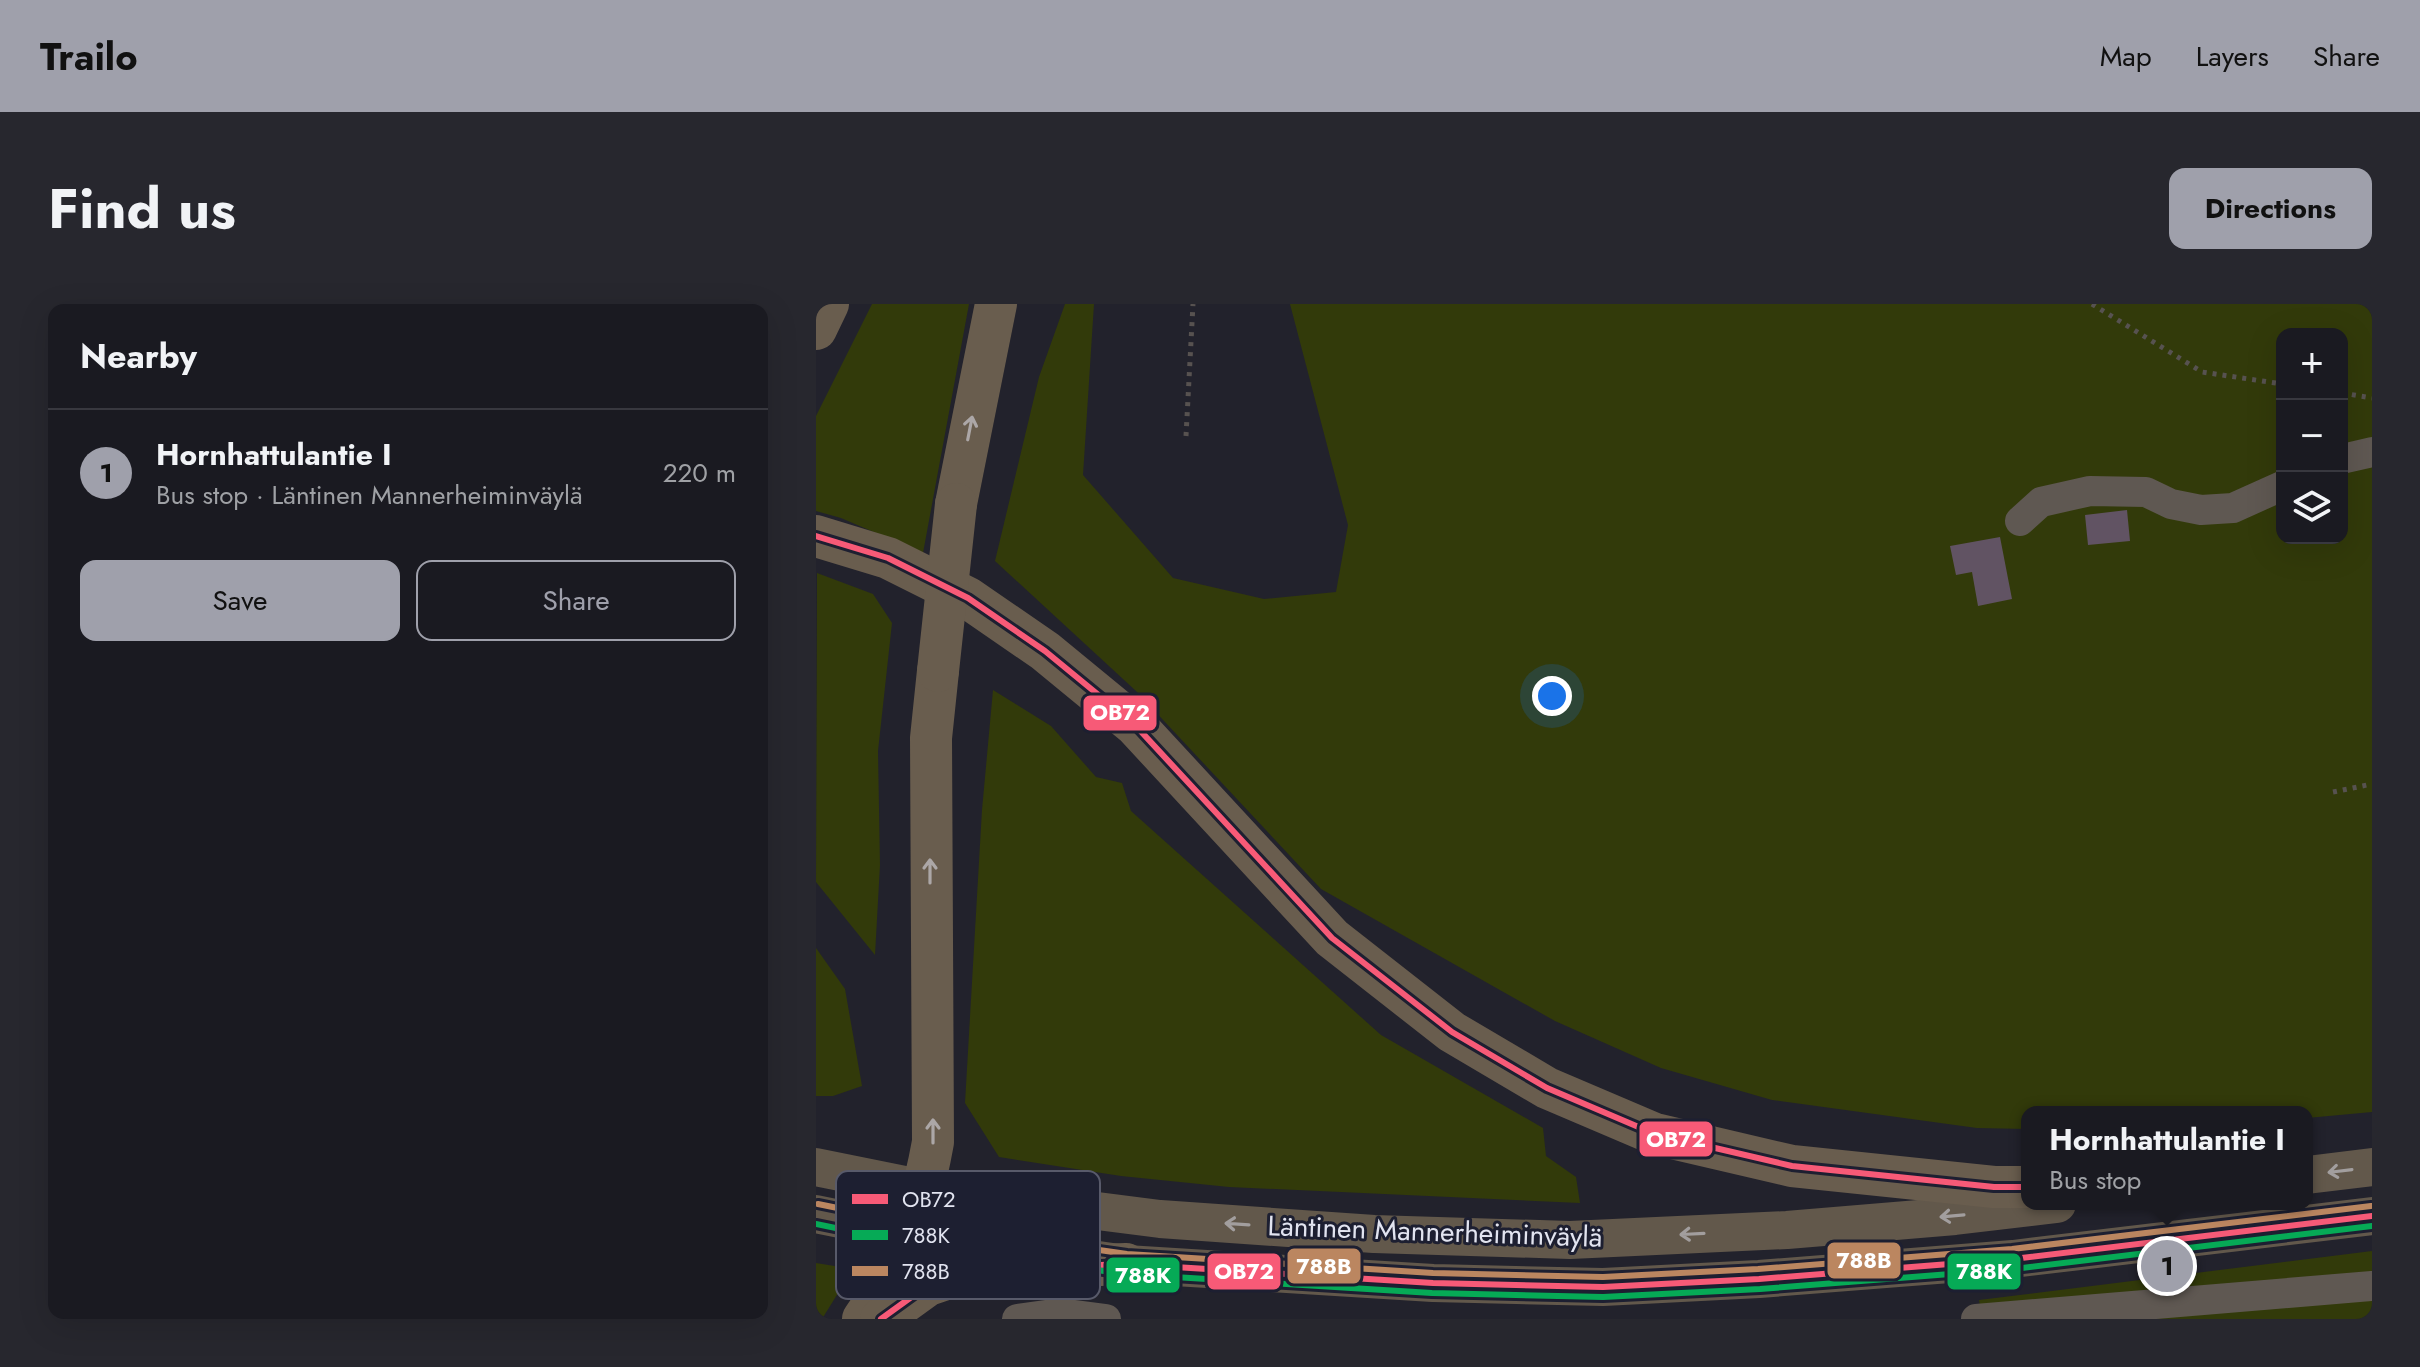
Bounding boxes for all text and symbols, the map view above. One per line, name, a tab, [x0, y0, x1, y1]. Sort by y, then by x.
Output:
text: Trailo	[40, 29, 138, 84]
text: Map	[2100, 36, 2152, 77]
text: Layers	[2196, 36, 2269, 77]
text: Share	[2313, 36, 2380, 77]
text: Find us	[48, 168, 236, 249]
button: Directions	[2169, 168, 2372, 249]
map controls	[2276, 328, 2348, 544]
button: +	[2276, 328, 2348, 400]
text: Nearby	[80, 332, 197, 381]
button: −	[2276, 400, 2348, 472]
one-way arrow	[964, 415, 979, 441]
text: Hornhattulantie I	[156, 433, 392, 476]
text: 1	[99, 454, 113, 492]
text: 220 m	[663, 454, 736, 492]
button: layers	[2276, 472, 2348, 544]
text: Bus stop · Läntinen Mannerheiminväylä	[156, 476, 583, 514]
button: Save	[80, 560, 400, 641]
button: Share	[416, 560, 736, 641]
your location	[1532, 676, 1572, 716]
line badge: OB72	[1082, 694, 1158, 732]
text: OB72	[1090, 696, 1150, 728]
one-way arrow	[922, 858, 938, 885]
popup	[2021, 1106, 2313, 1210]
one-way arrow	[925, 1118, 941, 1144]
text: Hornhattulantie I	[2049, 1118, 2285, 1161]
line badge: OB72	[1638, 1120, 1714, 1158]
text: OB72	[1646, 1123, 1706, 1155]
text: Bus stop	[2049, 1161, 2141, 1199]
one-way arrow	[2327, 1164, 2353, 1179]
legend	[836, 1171, 1100, 1299]
text: OB72	[902, 1183, 955, 1215]
street label: Läntinen Mannerheiminväylä	[1267, 1205, 1603, 1258]
one-way arrow	[1939, 1209, 1966, 1224]
one-way arrow	[1224, 1216, 1251, 1231]
text: 788K	[902, 1219, 951, 1251]
one-way arrow	[1679, 1227, 1706, 1242]
pin: 1	[2141, 1236, 2193, 1296]
line badge: 788B	[1826, 1241, 1902, 1280]
text: 788B	[1836, 1244, 1892, 1276]
line badge: 788B	[1286, 1247, 1362, 1285]
text: 788B	[1296, 1250, 1352, 1282]
line badge: OB72	[1206, 1252, 1282, 1291]
line badge: 788K	[1946, 1252, 2022, 1291]
text: 788B	[902, 1255, 950, 1287]
text: OB72	[1214, 1255, 1274, 1287]
text: 788K	[1956, 1255, 2013, 1287]
line badge: 788K	[1105, 1256, 1181, 1294]
text: 788K	[1115, 1259, 1172, 1291]

